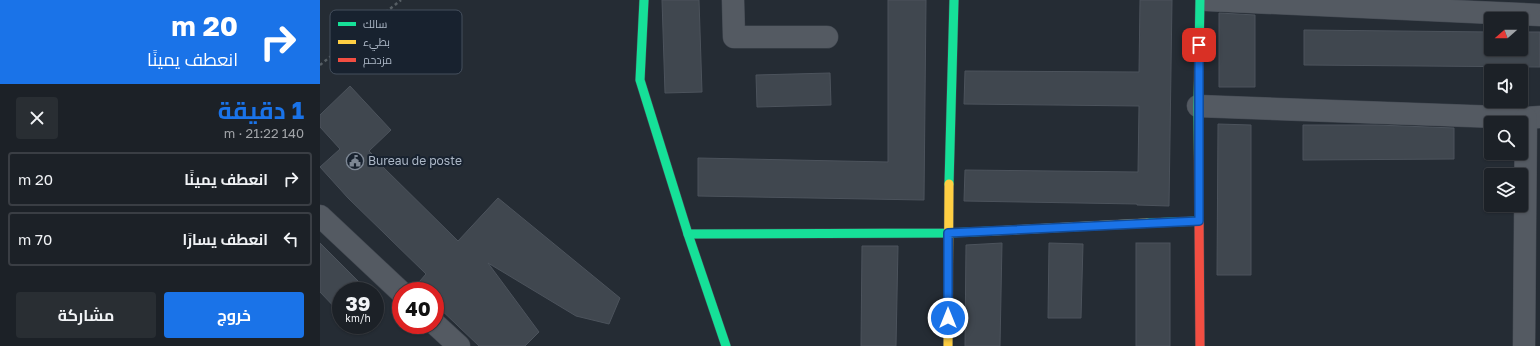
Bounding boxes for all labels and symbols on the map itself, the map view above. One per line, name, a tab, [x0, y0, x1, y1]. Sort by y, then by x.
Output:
legend	[330, 10, 462, 74]
north arrow	[1484, 12, 1528, 56]
text: سالك	[363, 17, 387, 30]
pin	[1182, 28, 1216, 62]
text: بطيء	[363, 35, 390, 51]
text: مزدحم	[363, 53, 392, 68]
public building icon: Bureau de poste	[345, 151, 365, 171]
place label: Bureau de poste	[368, 153, 462, 168]
speed limit sign: 40	[392, 282, 444, 334]
position arrow	[927, 297, 969, 339]

